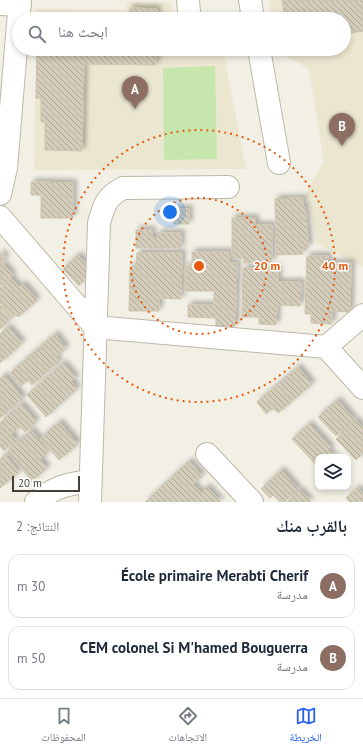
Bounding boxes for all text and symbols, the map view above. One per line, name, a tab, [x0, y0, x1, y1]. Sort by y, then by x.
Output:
search box	[12, 12, 351, 56]
text: ابحث هنا	[58, 22, 108, 41]
icon: search	[26, 23, 48, 45]
pin: A	[122, 76, 148, 109]
pin: B	[329, 113, 355, 146]
your location	[160, 202, 180, 222]
text: 20 m	[254, 258, 280, 273]
text: 40 m	[322, 258, 348, 273]
centre of rings	[192, 259, 206, 273]
map controls	[315, 454, 351, 490]
button: layers	[315, 454, 351, 490]
scale bar	[12, 474, 80, 493]
text: 20 m	[18, 476, 42, 490]
text: بالقرب منك	[276, 515, 347, 537]
text: النتائج: 2	[16, 518, 59, 535]
text: École primaire Merabti Cherif	[121, 566, 308, 585]
text: 30 m	[17, 578, 45, 595]
text: A	[329, 578, 337, 595]
text: مدرسة	[276, 586, 308, 603]
text: CEM colonel Si M'hamed Bouguerra	[80, 638, 308, 657]
text: 50 m	[17, 650, 45, 667]
text: B	[329, 650, 337, 667]
text: مدرسة	[276, 658, 308, 675]
tab: المحفوظات	[41, 705, 86, 748]
tab: الاتجاهات	[168, 705, 207, 748]
tab: الخريطة	[289, 705, 322, 748]

